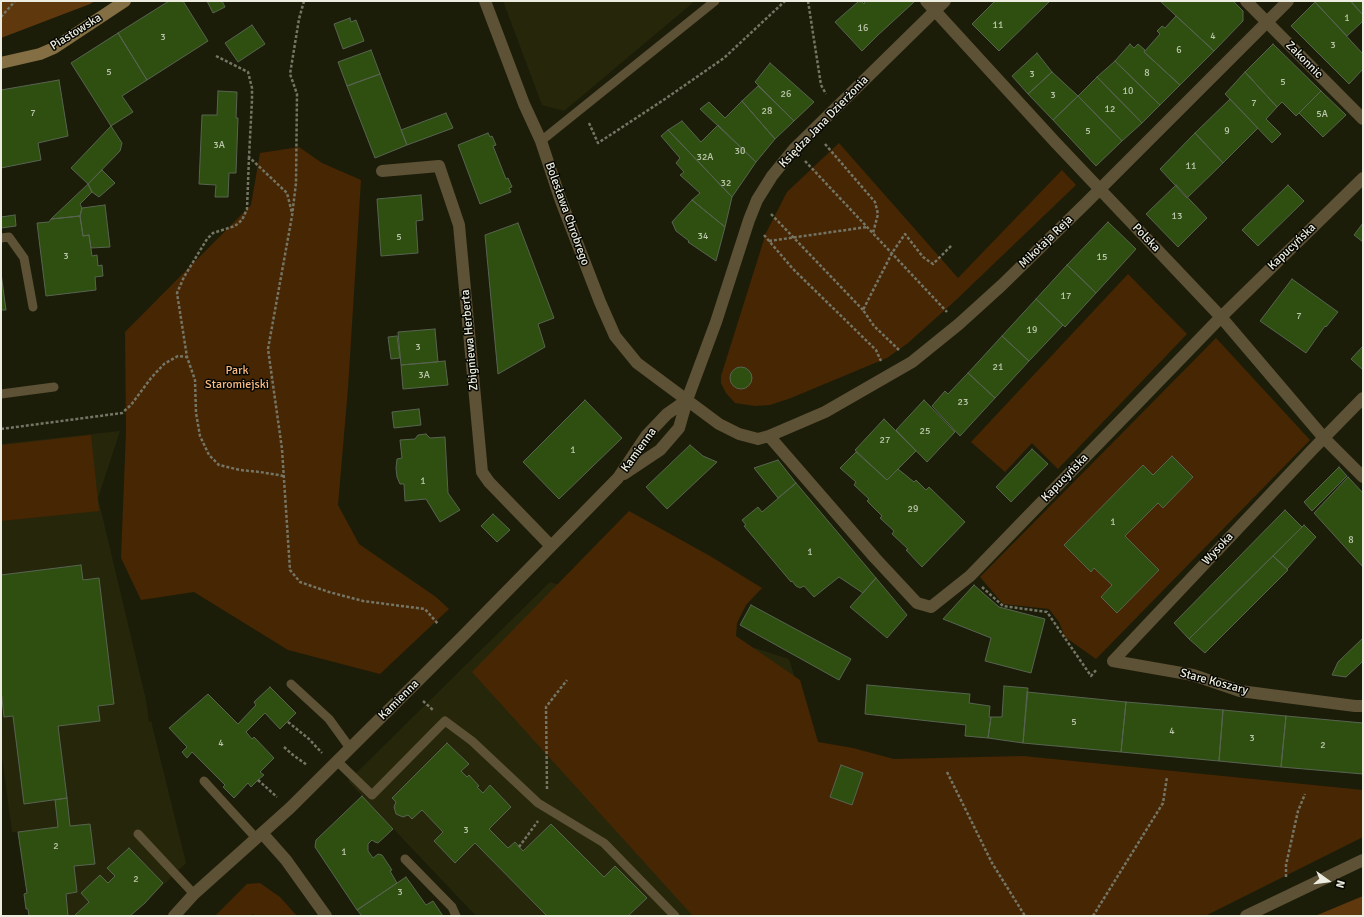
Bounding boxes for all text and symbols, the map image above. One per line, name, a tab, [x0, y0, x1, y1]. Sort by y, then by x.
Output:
street label: Piastowska	[48, 11, 104, 53]
house number: 1	[1344, 12, 1350, 24]
house number: 11	[993, 19, 1003, 31]
house number: 16	[858, 22, 868, 34]
house number: 4	[1210, 30, 1216, 42]
house number: 3	[160, 31, 166, 43]
street label: Zakonnic	[1282, 38, 1326, 82]
house number: 3	[1330, 39, 1336, 51]
house number: 6	[1176, 44, 1182, 56]
house number: 5	[106, 66, 112, 78]
house number: 8	[1144, 67, 1150, 79]
house number: 3	[1029, 68, 1035, 80]
street label: Księdza Jana Dzierżonia	[776, 73, 872, 171]
house number: 5	[1280, 76, 1286, 88]
house number: 10	[1123, 85, 1133, 97]
house number: 26	[781, 88, 791, 100]
house number: 3	[1050, 89, 1056, 101]
house number: 7	[1251, 97, 1257, 109]
house number: 12	[1105, 103, 1115, 115]
house number: 28	[762, 105, 772, 117]
house number: 7	[30, 107, 36, 119]
house number: 5A	[1316, 108, 1328, 120]
house number: 5	[1085, 125, 1091, 137]
house number: 9	[1224, 125, 1230, 137]
house number: 3A	[213, 139, 225, 151]
house number: 30	[735, 145, 745, 157]
house number: 32A	[697, 151, 713, 163]
street label: Bolesława Chrobrego	[542, 160, 592, 268]
house number: 11	[1186, 160, 1196, 172]
house number: 32	[721, 177, 731, 189]
house number: 13	[1172, 210, 1182, 222]
street label: Mikołaja Reja	[1016, 213, 1076, 271]
street label: Polska	[1129, 221, 1163, 255]
street label: Kapucyńska	[1265, 221, 1319, 273]
house number: 34	[698, 230, 708, 242]
house number: 5	[396, 231, 402, 243]
house number: 3	[63, 250, 69, 262]
house number: 15	[1097, 251, 1107, 263]
street label: Zbigniewa Herberta	[458, 289, 482, 391]
house number: 17	[1061, 290, 1071, 302]
house number: 7	[1296, 310, 1302, 322]
house number: 19	[1027, 324, 1037, 336]
house number: 3	[415, 341, 421, 353]
house number: 21	[993, 361, 1003, 373]
park label: Park Staromiejski	[205, 364, 269, 392]
house number: 3A	[418, 369, 430, 381]
house number: 23	[958, 396, 968, 408]
street label: Kamienna	[618, 425, 660, 475]
house number: 25	[920, 425, 930, 437]
house number: 27	[880, 434, 890, 446]
house number: 1	[570, 444, 576, 456]
street label: Kapucyńska	[1039, 451, 1091, 505]
house number: 1	[420, 475, 426, 487]
house number: 29	[908, 503, 918, 515]
house number: 1	[1110, 516, 1116, 528]
street label: Wysoka	[1199, 530, 1237, 568]
house number: 8	[1348, 534, 1354, 546]
house number: 1	[807, 546, 813, 558]
street label: Stare Koszary	[1178, 666, 1250, 698]
street label: Kamienna	[376, 677, 422, 723]
house number: 5	[1071, 716, 1077, 728]
house number: 4	[1169, 725, 1175, 737]
house number: 3	[1249, 732, 1255, 744]
house number: 4	[218, 737, 224, 749]
house number: 2	[1320, 739, 1326, 751]
house number: 3	[463, 824, 469, 836]
house number: 2	[53, 840, 59, 852]
house number: 1	[341, 846, 347, 858]
north arrow	[1308, 861, 1348, 901]
house number: 2	[133, 873, 139, 885]
text: N	[1333, 879, 1347, 889]
house number: 3	[397, 886, 403, 898]

